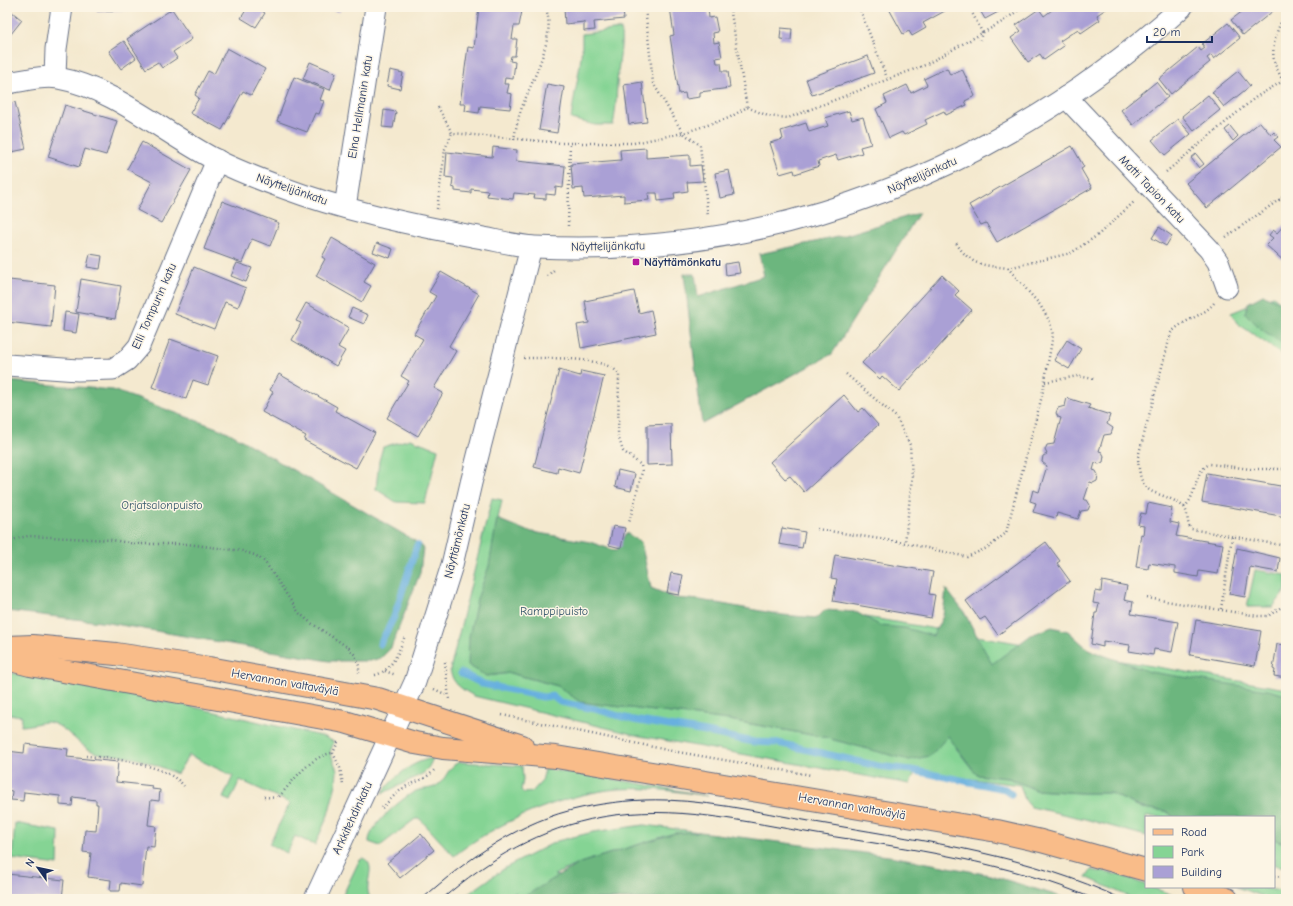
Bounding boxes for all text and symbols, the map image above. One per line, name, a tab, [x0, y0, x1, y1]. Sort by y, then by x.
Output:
scale bar	[1147, 18, 1212, 44]
text: 20 m	[1153, 25, 1181, 39]
street label: Elna Hellmanin katu	[345, 55, 375, 159]
street label: Matti Tapion katu	[1116, 152, 1188, 226]
street label: Näyttelijänkatu	[885, 153, 959, 197]
street label: Näyttelijänkatu	[255, 170, 329, 208]
street label: Näyttelijänkatu	[571, 238, 645, 254]
place label: Näyttämönkatu	[644, 255, 721, 269]
marker: Näyttämönkatu	[631, 257, 641, 267]
street label: Elli Tompurin katu	[129, 261, 179, 351]
park label: Orjatsalonpuisto	[121, 498, 203, 512]
street label: Näyttämönkatu	[441, 502, 473, 580]
park label: Ramppipuisto	[520, 604, 588, 618]
street label: Hervannan valtaväylä	[230, 666, 340, 698]
street label: Arkkitehdinkatu	[329, 779, 375, 857]
street label: Hervannan valtaväylä	[797, 790, 907, 822]
legend	[1145, 816, 1275, 888]
text: Road	[1181, 825, 1207, 839]
text: Park	[1181, 845, 1204, 859]
north arrow	[18, 848, 58, 888]
text: N	[23, 856, 37, 869]
text: Building	[1181, 865, 1222, 879]

